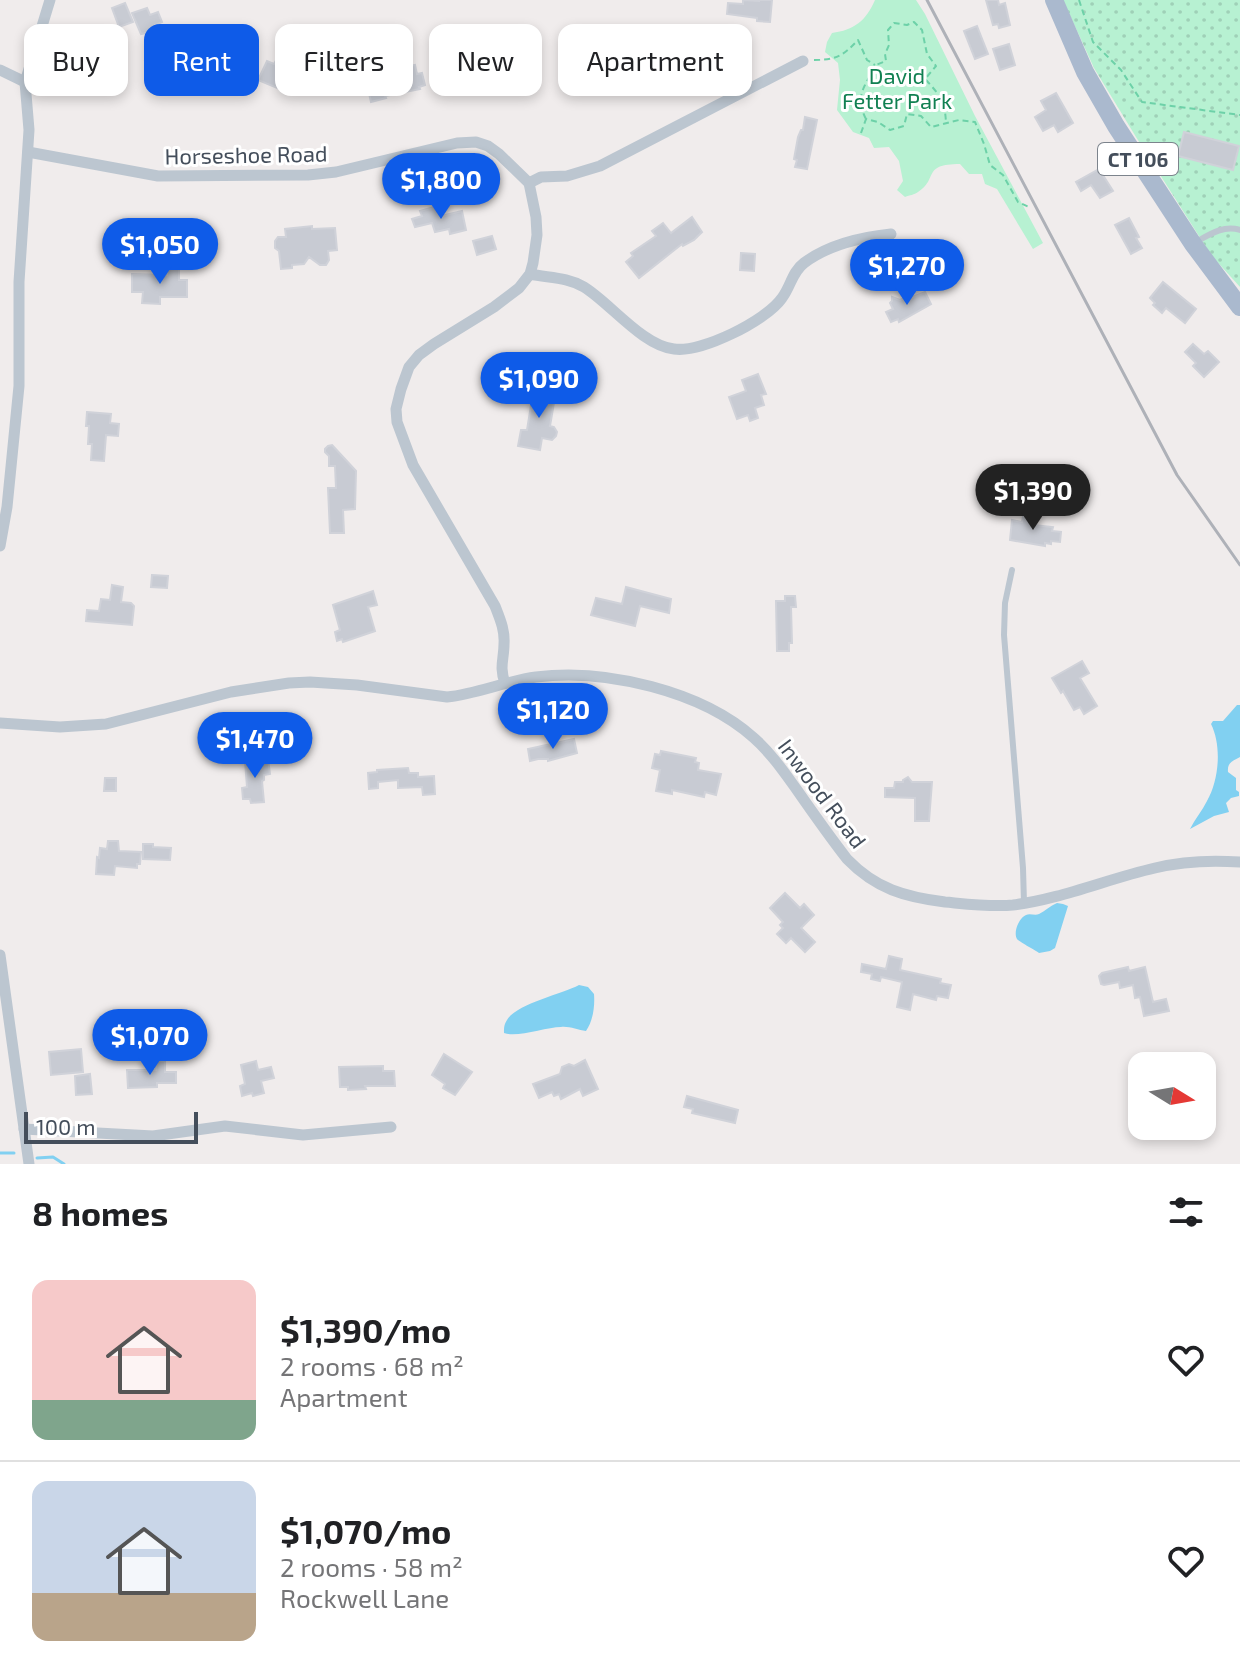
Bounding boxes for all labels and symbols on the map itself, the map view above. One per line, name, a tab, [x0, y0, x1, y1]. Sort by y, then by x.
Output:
park label: David Fetter Park	[842, 62, 952, 113]
street label: Horseshoe Road	[164, 140, 328, 168]
road number: CT 106	[1098, 143, 1178, 175]
pin: $1,800	[376, 153, 506, 221]
pin: $1,050	[95, 218, 225, 286]
pin: $1,270	[842, 239, 972, 307]
pin: $1,090	[474, 352, 604, 420]
pin: $1,390	[968, 464, 1098, 532]
pin: $1,120	[488, 683, 618, 751]
pin: $1,470	[190, 712, 320, 780]
street label: Inwood Road	[774, 733, 872, 853]
pin: $1,070	[85, 1009, 215, 1077]
north arrow	[1128, 1052, 1216, 1140]
scale bar	[24, 1108, 198, 1144]

